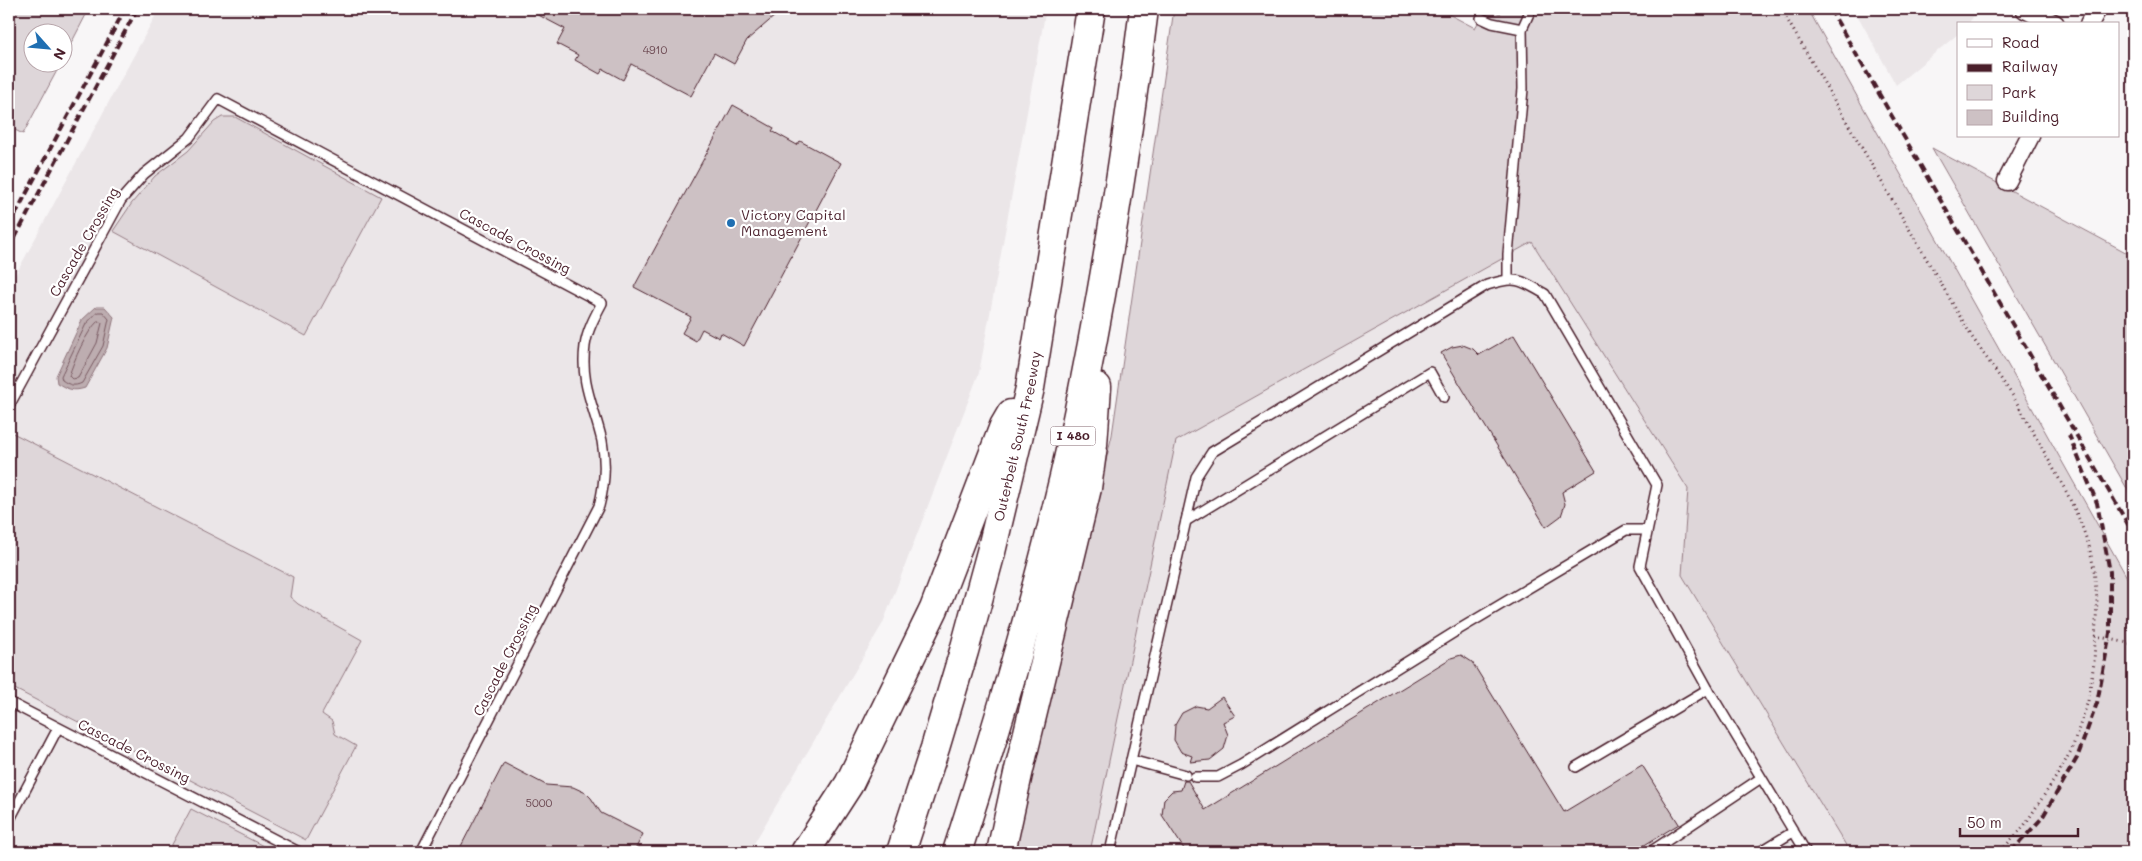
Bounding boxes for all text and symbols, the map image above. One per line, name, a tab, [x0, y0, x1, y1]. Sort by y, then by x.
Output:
north arrow	[22, 22, 72, 72]
legend	[1957, 22, 2120, 138]
text: Road	[2002, 32, 2039, 52]
house number: 4910	[643, 42, 668, 57]
text: N	[49, 45, 71, 63]
text: Railway	[2002, 56, 2058, 76]
text: Park	[2002, 82, 2036, 102]
text: Building	[2002, 106, 2059, 126]
street label: Cascade Crossing	[44, 183, 123, 300]
street label: Cascade Crossing	[456, 203, 574, 278]
place label: Victory Capital Management	[741, 205, 846, 240]
marker: Victory Capital Management	[725, 217, 737, 229]
street label: Outerbelt South Freeway	[989, 350, 1045, 523]
road number: I 480	[1050, 426, 1096, 446]
street label: Cascade Crossing	[468, 600, 541, 719]
street label: Cascade Crossing	[75, 714, 194, 787]
house number: 5000	[526, 795, 553, 810]
scale bar	[1960, 806, 2077, 838]
text: 50 m	[1967, 812, 2002, 832]

